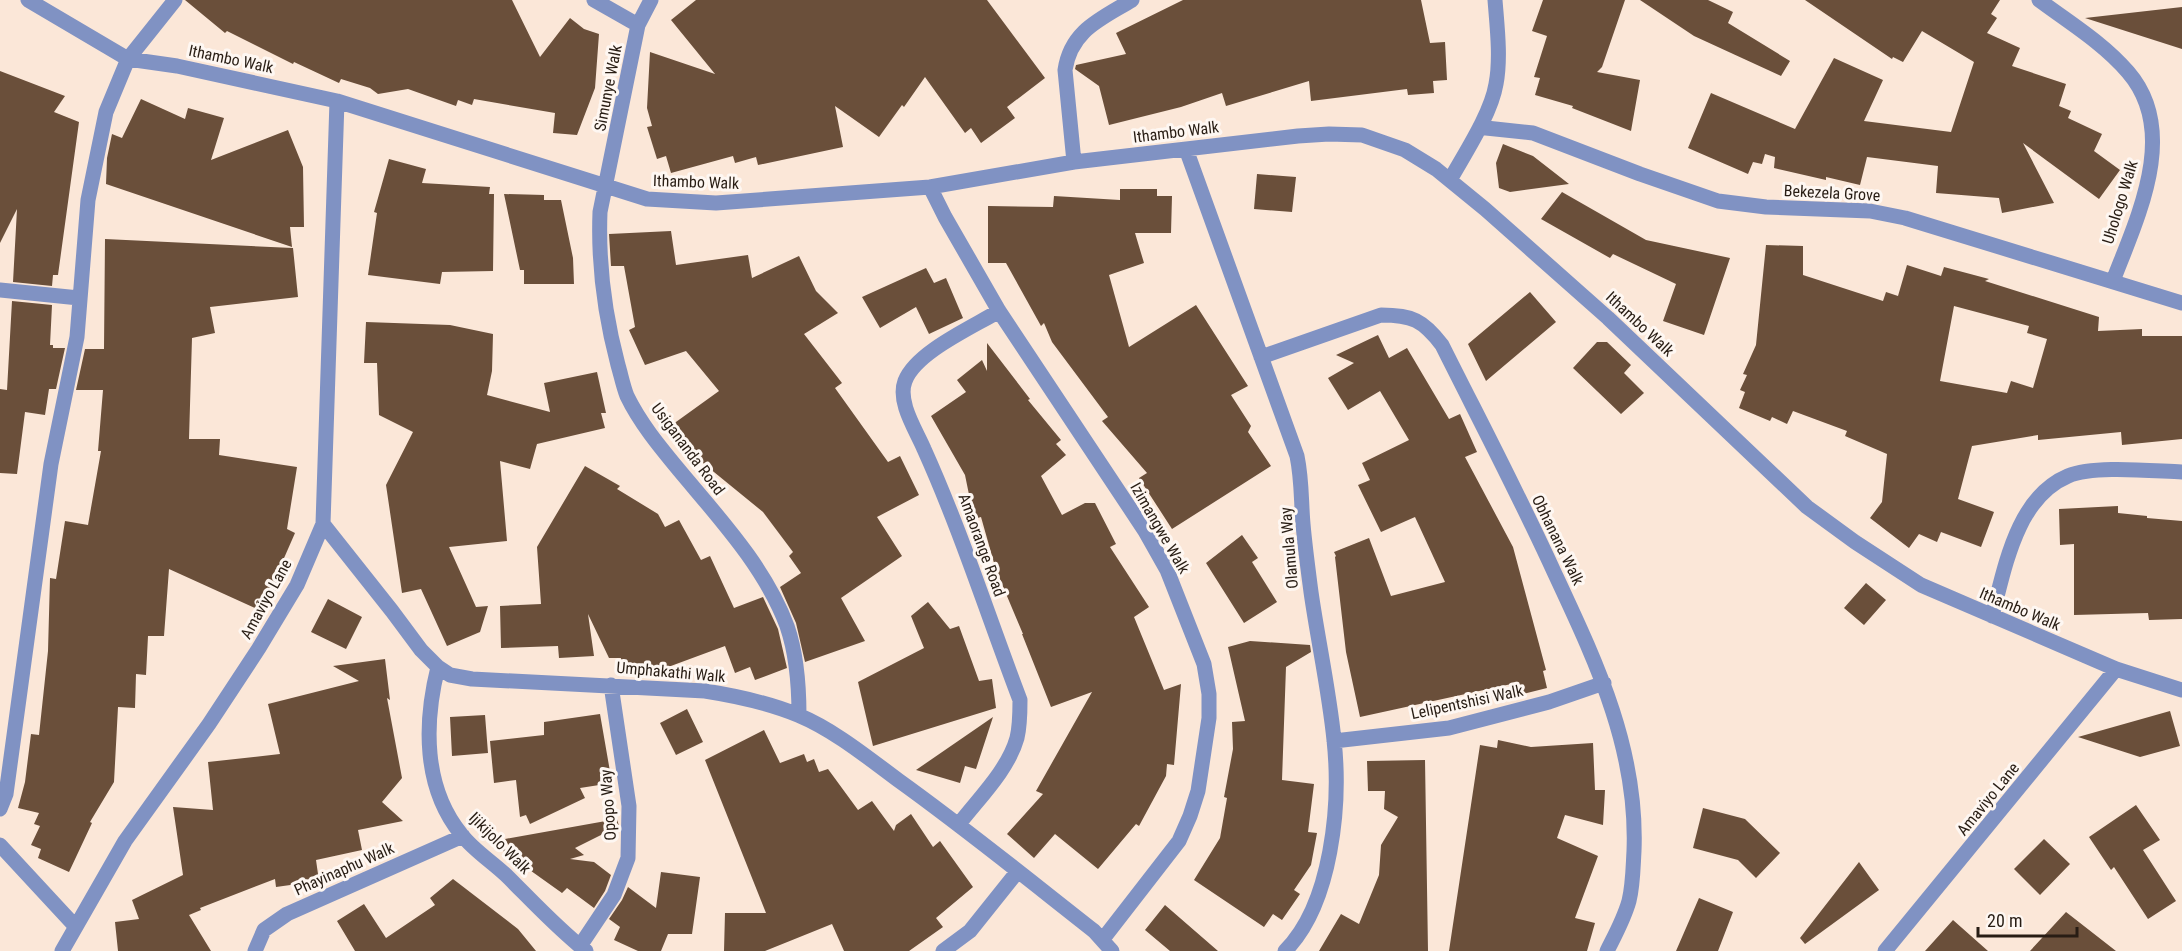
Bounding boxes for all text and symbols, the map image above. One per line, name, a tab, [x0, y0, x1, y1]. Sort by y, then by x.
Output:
street label: Ithambo Walk	[187, 41, 276, 77]
street label: Simunye Walk	[590, 42, 626, 133]
street label: Ithambo Walk	[1132, 117, 1221, 147]
street label: Uhologo Walk	[2098, 157, 2142, 246]
street label: Ithambo Walk	[653, 171, 740, 193]
street label: Bekezela Grove	[1783, 181, 1881, 205]
street label: Ithambo Walk	[1602, 288, 1679, 361]
street label: Usigananda Road	[647, 399, 729, 499]
street label: Izimangwe Walk	[1126, 479, 1194, 578]
street label: Amaorange Road	[955, 491, 1009, 599]
street label: Obhanana Walk	[1528, 492, 1588, 589]
street label: Olamula Way	[1276, 506, 1302, 590]
street label: Amaviyo Lane	[236, 556, 296, 642]
street label: Ithambo Walk	[1977, 583, 2064, 635]
street label: Umphakathi Walk	[616, 658, 727, 686]
street label: Lelipentshisi Walk	[1409, 681, 1526, 723]
street label: Amaviyo Lane	[1953, 759, 2023, 839]
street label: Opopo Way	[596, 768, 620, 841]
street label: Ijikijolo Walk	[465, 808, 535, 878]
street label: Phayinaphu Walk	[291, 838, 398, 900]
scale bar	[1978, 900, 2077, 938]
text: 20 m	[1987, 910, 2022, 931]

